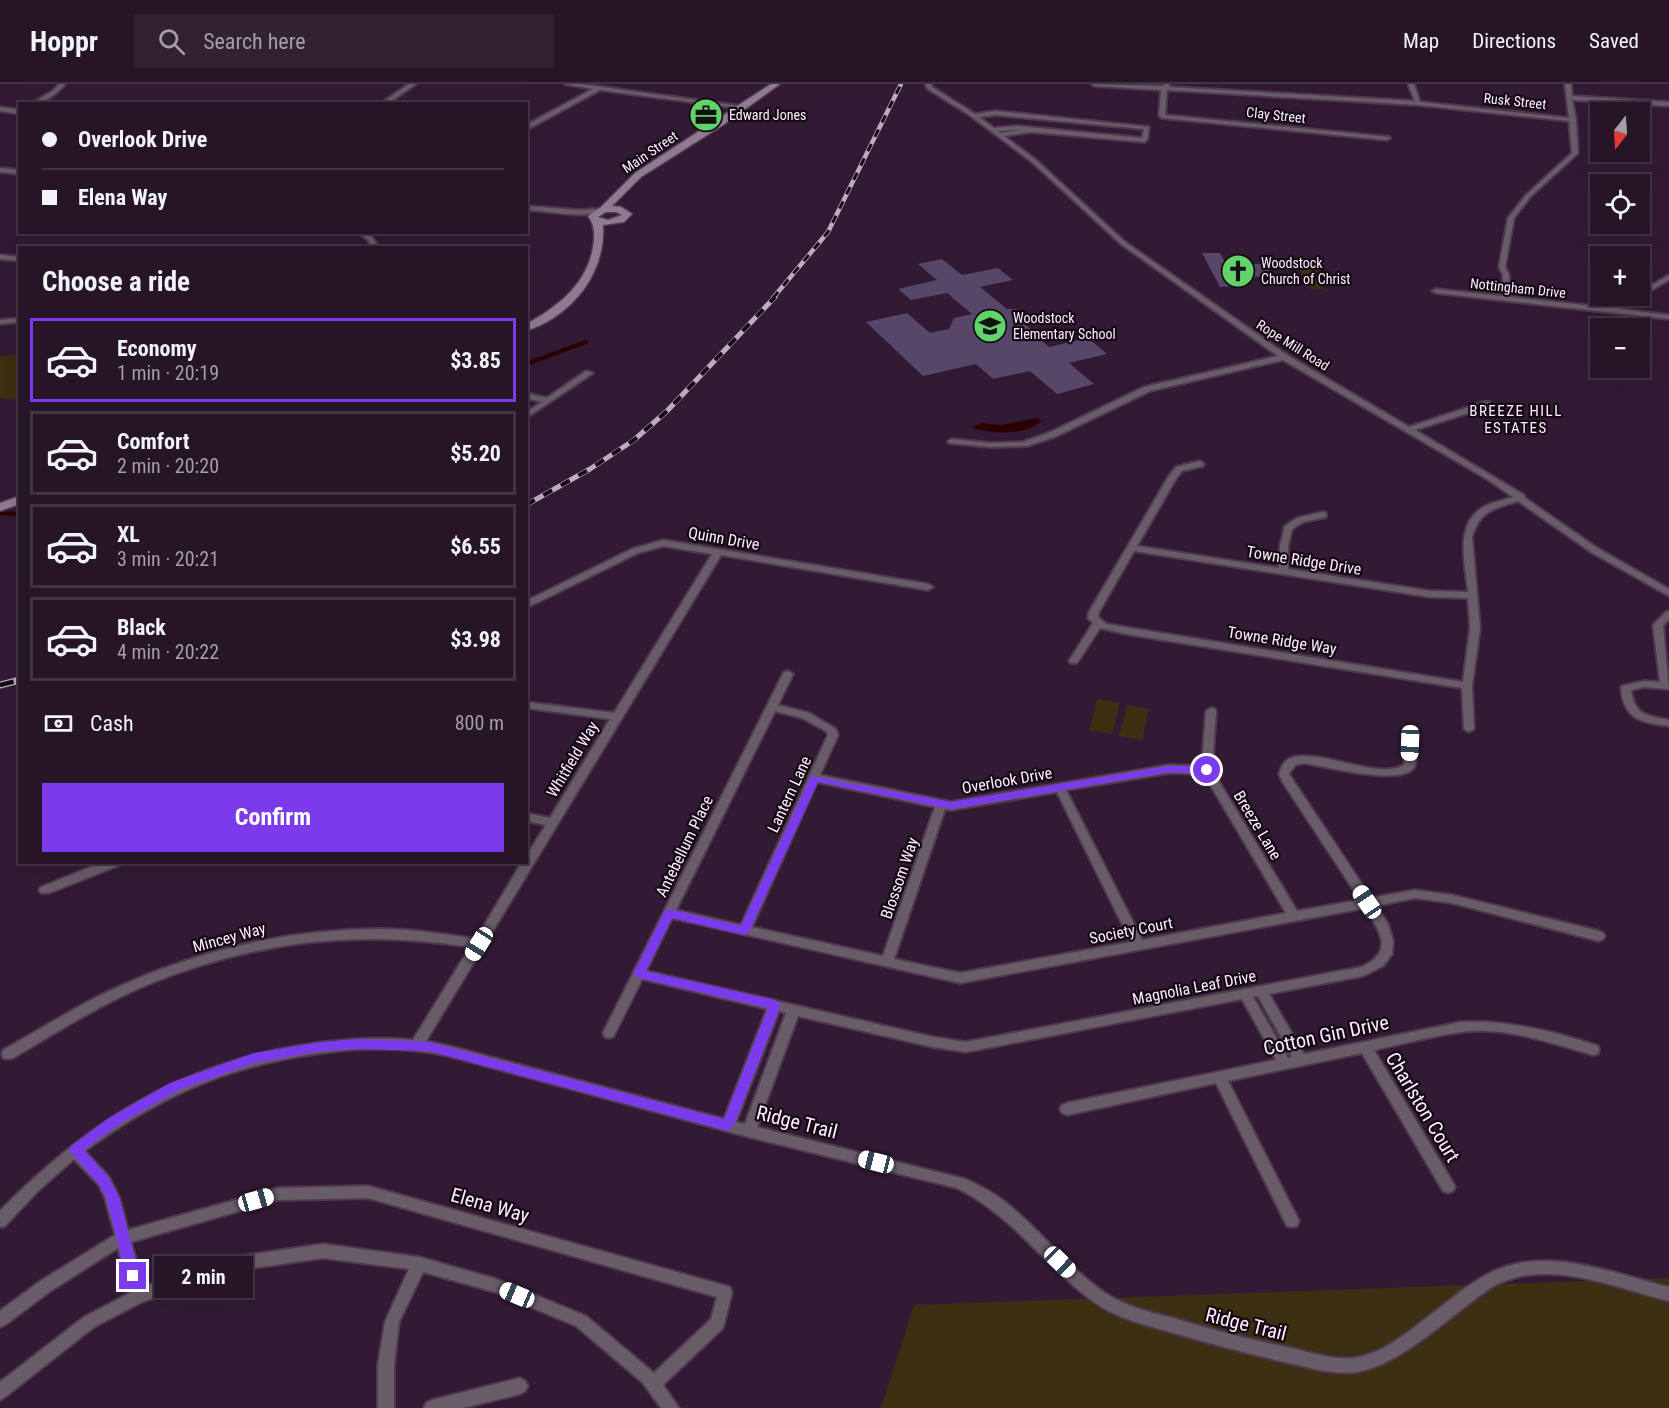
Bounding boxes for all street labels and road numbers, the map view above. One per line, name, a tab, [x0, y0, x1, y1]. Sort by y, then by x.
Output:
street label: Rusk Street	[1483, 90, 1547, 112]
street label: Clay Street	[1246, 104, 1306, 126]
street label: Main Street	[619, 128, 681, 176]
street label: Nottingham Drive	[1469, 275, 1567, 301]
street label: Rope Mill Road	[1254, 316, 1332, 374]
street label: Quinn Drive	[687, 523, 761, 554]
street label: Towne Ridge Drive	[1245, 542, 1363, 579]
street label: Towne Ridge Way	[1226, 622, 1338, 659]
street label: Whitfield Way	[542, 718, 603, 801]
street label: Lantern Lane	[763, 753, 815, 835]
street label: Overlook Drive	[960, 763, 1054, 798]
street label: Breeze Lane	[1230, 787, 1286, 863]
street label: Antebellum Place	[652, 792, 717, 900]
street label: Blossom Way	[877, 835, 922, 921]
street label: Society Court	[1088, 913, 1175, 948]
street label: Mincey Way	[191, 919, 268, 956]
street label: Magnolia Leaf Drive	[1131, 966, 1258, 1009]
street label: Cotton Gin Drive	[1261, 1010, 1391, 1060]
street label: Charlston Court	[1381, 1048, 1465, 1166]
street label: Ridge Trail	[754, 1100, 840, 1144]
street label: Elena Way	[448, 1182, 532, 1228]
street label: Ridge Trail	[1203, 1302, 1289, 1346]

